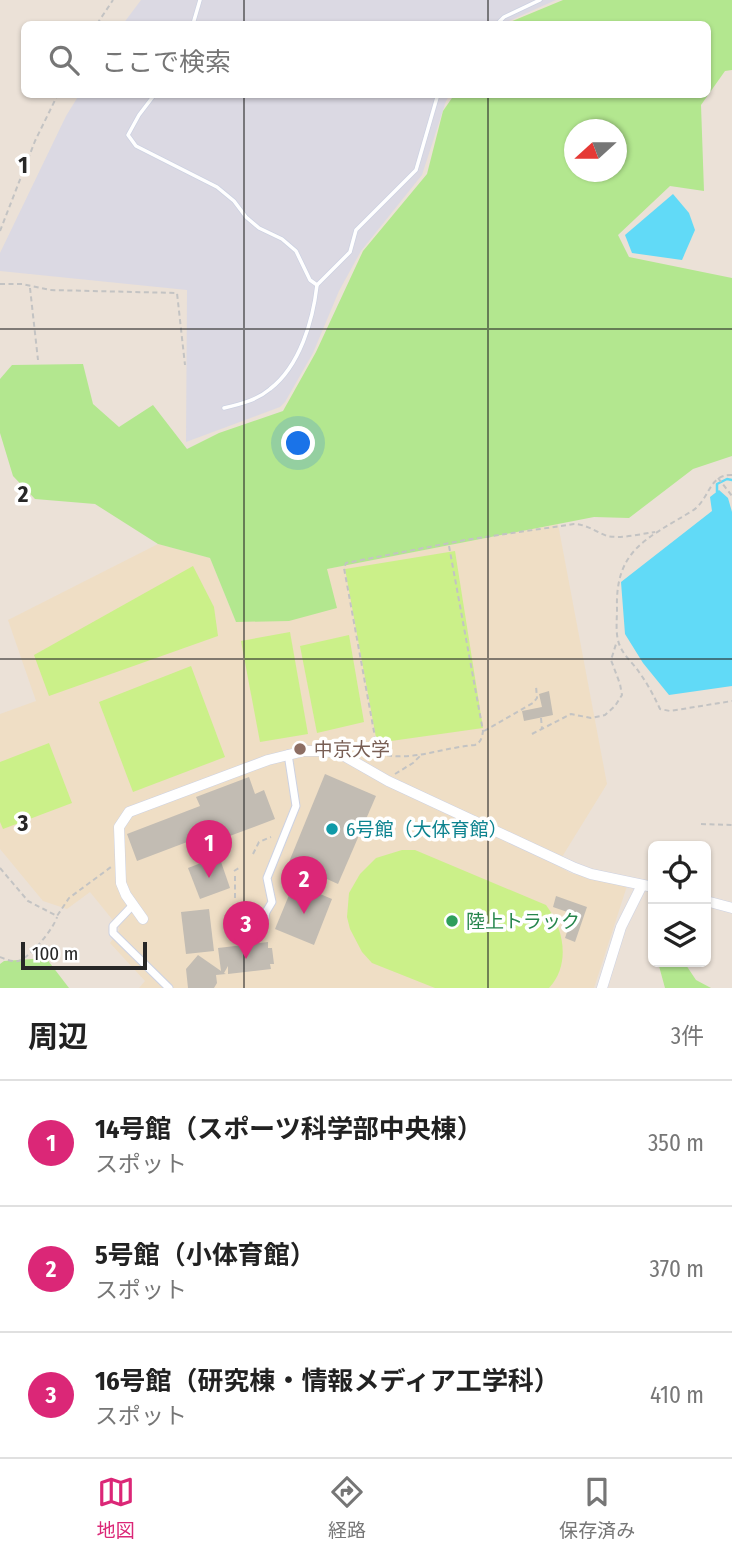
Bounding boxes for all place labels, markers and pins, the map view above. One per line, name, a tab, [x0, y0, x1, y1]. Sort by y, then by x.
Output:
place label: 中京大学	[314, 738, 390, 761]
marker: 中京大学	[292, 741, 308, 757]
place label: 6号館（大体育館）	[346, 818, 507, 841]
pin: 1	[186, 820, 232, 878]
marker: 6号館（大体育館）	[324, 821, 340, 837]
pin: 2	[281, 856, 327, 914]
pin: 3	[223, 901, 269, 959]
place label: 陸上トラック	[466, 910, 580, 933]
marker: 陸上トラック	[444, 913, 460, 929]

